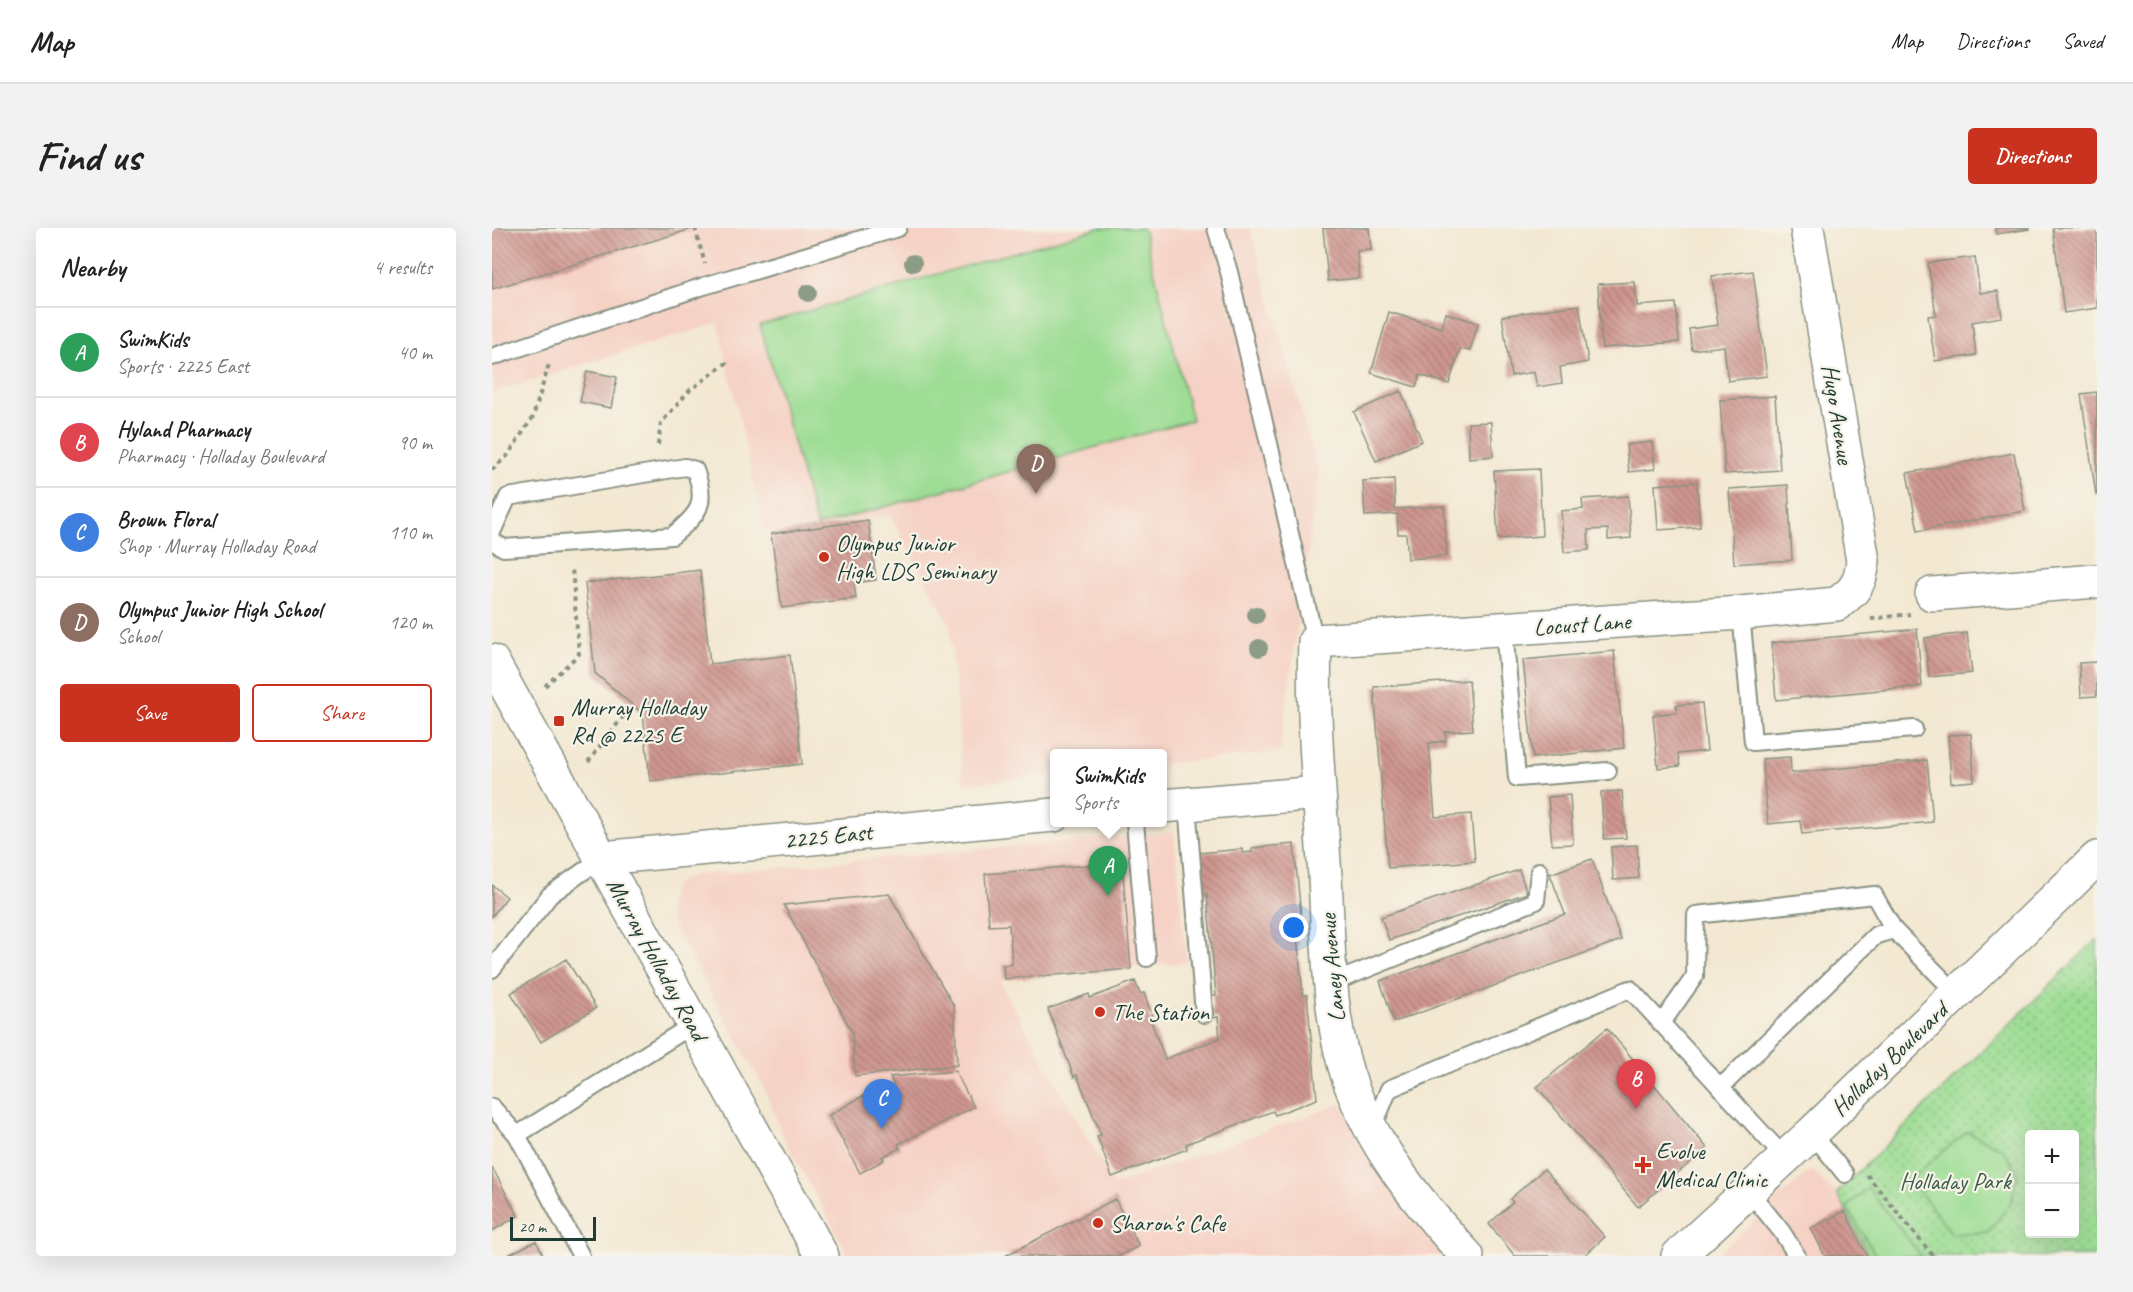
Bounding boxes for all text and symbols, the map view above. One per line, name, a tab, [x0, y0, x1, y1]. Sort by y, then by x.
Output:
text: Map	[30, 24, 73, 59]
text: Map	[1891, 28, 1923, 54]
text: Directions	[1956, 28, 2029, 54]
text: Saved	[2062, 28, 2103, 54]
button: Directions	[1968, 128, 2097, 184]
text: Find us	[36, 130, 141, 183]
text: Nearby	[60, 251, 125, 284]
text: 4 results	[373, 255, 432, 280]
text: SwimKids	[117, 326, 189, 354]
text: A	[74, 340, 85, 365]
text: 40 m	[398, 340, 432, 365]
text: Sports · 2225 East	[117, 354, 249, 379]
street label: Hugo Avenue	[1815, 362, 1861, 468]
text: Hyland Pharmacy	[117, 416, 250, 444]
text: B	[74, 430, 85, 455]
text: 90 m	[398, 430, 432, 455]
text: Pharmacy · Holladay Boulevard	[117, 444, 324, 469]
pin: D	[1016, 444, 1056, 494]
text: Brown Floral	[117, 506, 215, 534]
text: C	[75, 520, 84, 545]
text: 110 m	[389, 520, 432, 545]
place label: Olympus Junior High LDS Seminary	[836, 528, 997, 586]
text: Shop · Murray Holladay Road	[117, 534, 316, 559]
marker: Olympus Junior High LDS Seminary	[817, 550, 831, 564]
text: Olympus Junior High School	[117, 596, 322, 624]
street label: Locust Lane	[1533, 606, 1633, 642]
text: D	[74, 610, 85, 635]
text: 120 m	[389, 610, 432, 635]
text: School	[117, 624, 160, 649]
button: Save	[60, 684, 240, 742]
button: Share	[252, 684, 432, 742]
place label: Murray Holladay Rd @ 2225 E	[571, 692, 707, 750]
marker: Murray Holladay Rd @ 2225 E	[552, 714, 566, 728]
popup	[1050, 749, 1167, 827]
text: SwimKids	[1073, 762, 1144, 790]
text: Sports	[1073, 790, 1118, 815]
street label: 2225 East	[783, 816, 876, 856]
pin: A	[1088, 846, 1128, 896]
street label: Murray Holladay Road	[600, 872, 716, 1049]
street label: Laney Avenue	[1312, 911, 1352, 1023]
your location	[1279, 913, 1308, 942]
street label: Holladay Boulevard	[1824, 993, 1956, 1122]
place label: The Station	[1112, 997, 1210, 1027]
marker: The Station	[1093, 1005, 1107, 1019]
pin: B	[1616, 1060, 1656, 1109]
pin: C	[862, 1080, 902, 1129]
map controls	[2025, 1130, 2079, 1238]
button: +	[2025, 1130, 2079, 1184]
place label: Evolve Medical Clinic	[1656, 1136, 1768, 1194]
marker: Evolve Medical Clinic	[1634, 1156, 1652, 1174]
park label: Holladay Park	[1899, 1166, 2013, 1196]
button: −	[2025, 1184, 2079, 1238]
place label: Sharon's Cafe	[1110, 1208, 1227, 1238]
scale bar	[510, 1214, 596, 1242]
marker: Sharon's Cafe	[1091, 1216, 1105, 1230]
text: 20 m	[519, 1217, 546, 1237]

